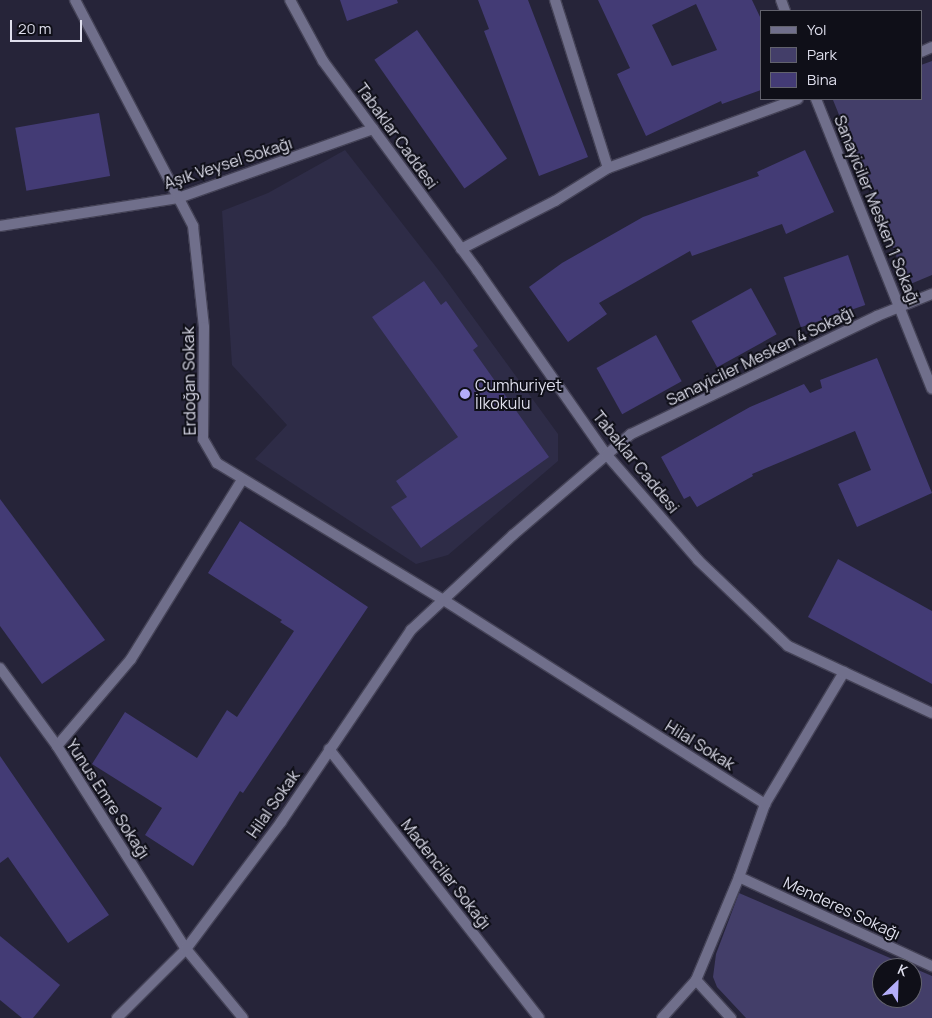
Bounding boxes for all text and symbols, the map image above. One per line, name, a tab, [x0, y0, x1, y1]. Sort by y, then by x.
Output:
scale bar	[12, 10, 85, 42]
legend	[760, 10, 922, 100]
text: 20 m	[18, 18, 51, 39]
text: Yol	[807, 19, 827, 40]
text: Park	[807, 44, 837, 65]
text: Bina	[807, 69, 837, 90]
street label: Tabaklar Caddesi	[352, 79, 442, 193]
street label: Sanayiciler Mesken 1 Sokağı	[830, 112, 924, 308]
street label: Aşık Veysel Sokağı	[161, 133, 295, 193]
street label: Sanayiciler Mesken 4 Sokağı	[663, 302, 857, 410]
street label: Erdoğan Sokak	[178, 326, 200, 436]
place label: Cumhuriyet İlkokulu	[475, 375, 562, 413]
marker: Cumhuriyet İlkokulu	[459, 388, 471, 400]
street label: Tabaklar Caddesi	[589, 407, 683, 517]
street label: Hilal Sokak	[662, 716, 738, 774]
street label: Yunus Emre Sokağı	[62, 736, 154, 862]
street label: Hilal Sokak	[243, 766, 303, 842]
street label: Madenciler Sokağı	[397, 815, 495, 933]
street label: Menderes Sokağı	[780, 873, 904, 943]
north arrow	[872, 958, 922, 1008]
text: K	[895, 959, 911, 980]

